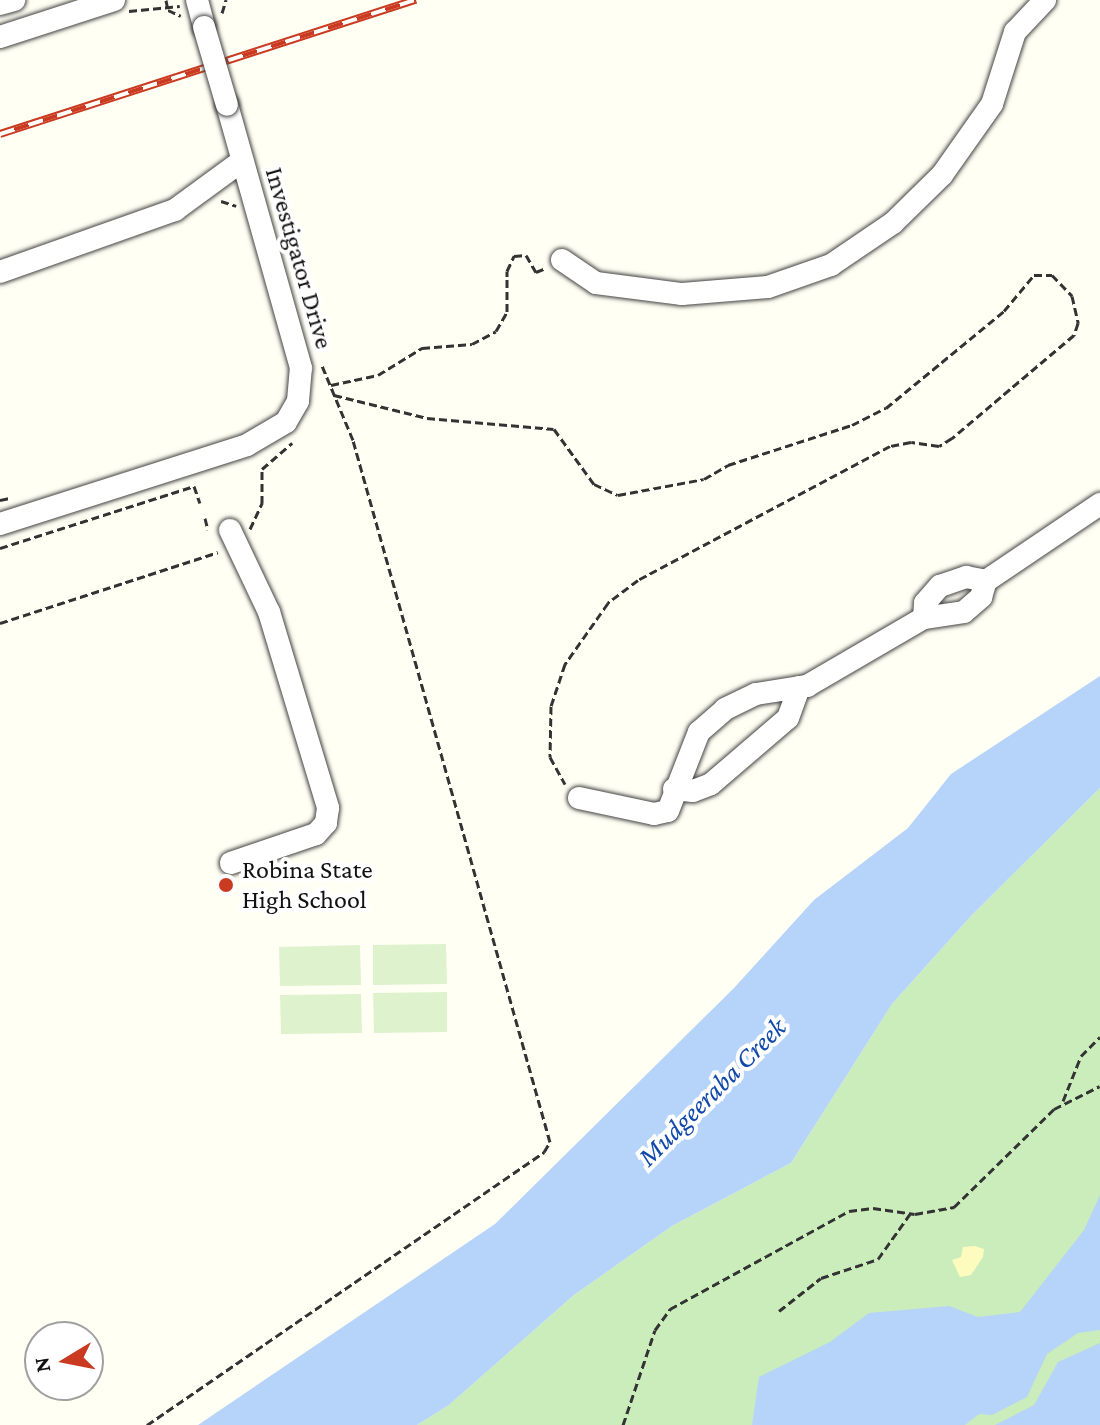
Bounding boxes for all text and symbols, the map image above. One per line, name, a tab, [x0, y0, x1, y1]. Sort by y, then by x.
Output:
street label: Investigator Drive	[258, 164, 340, 352]
place label: Robina State High School	[242, 854, 373, 916]
marker: Robina State High School	[217, 876, 235, 894]
water label: Mudgeeraba Creek	[631, 1011, 793, 1173]
north arrow	[24, 1321, 104, 1401]
text: N	[28, 1355, 55, 1374]

